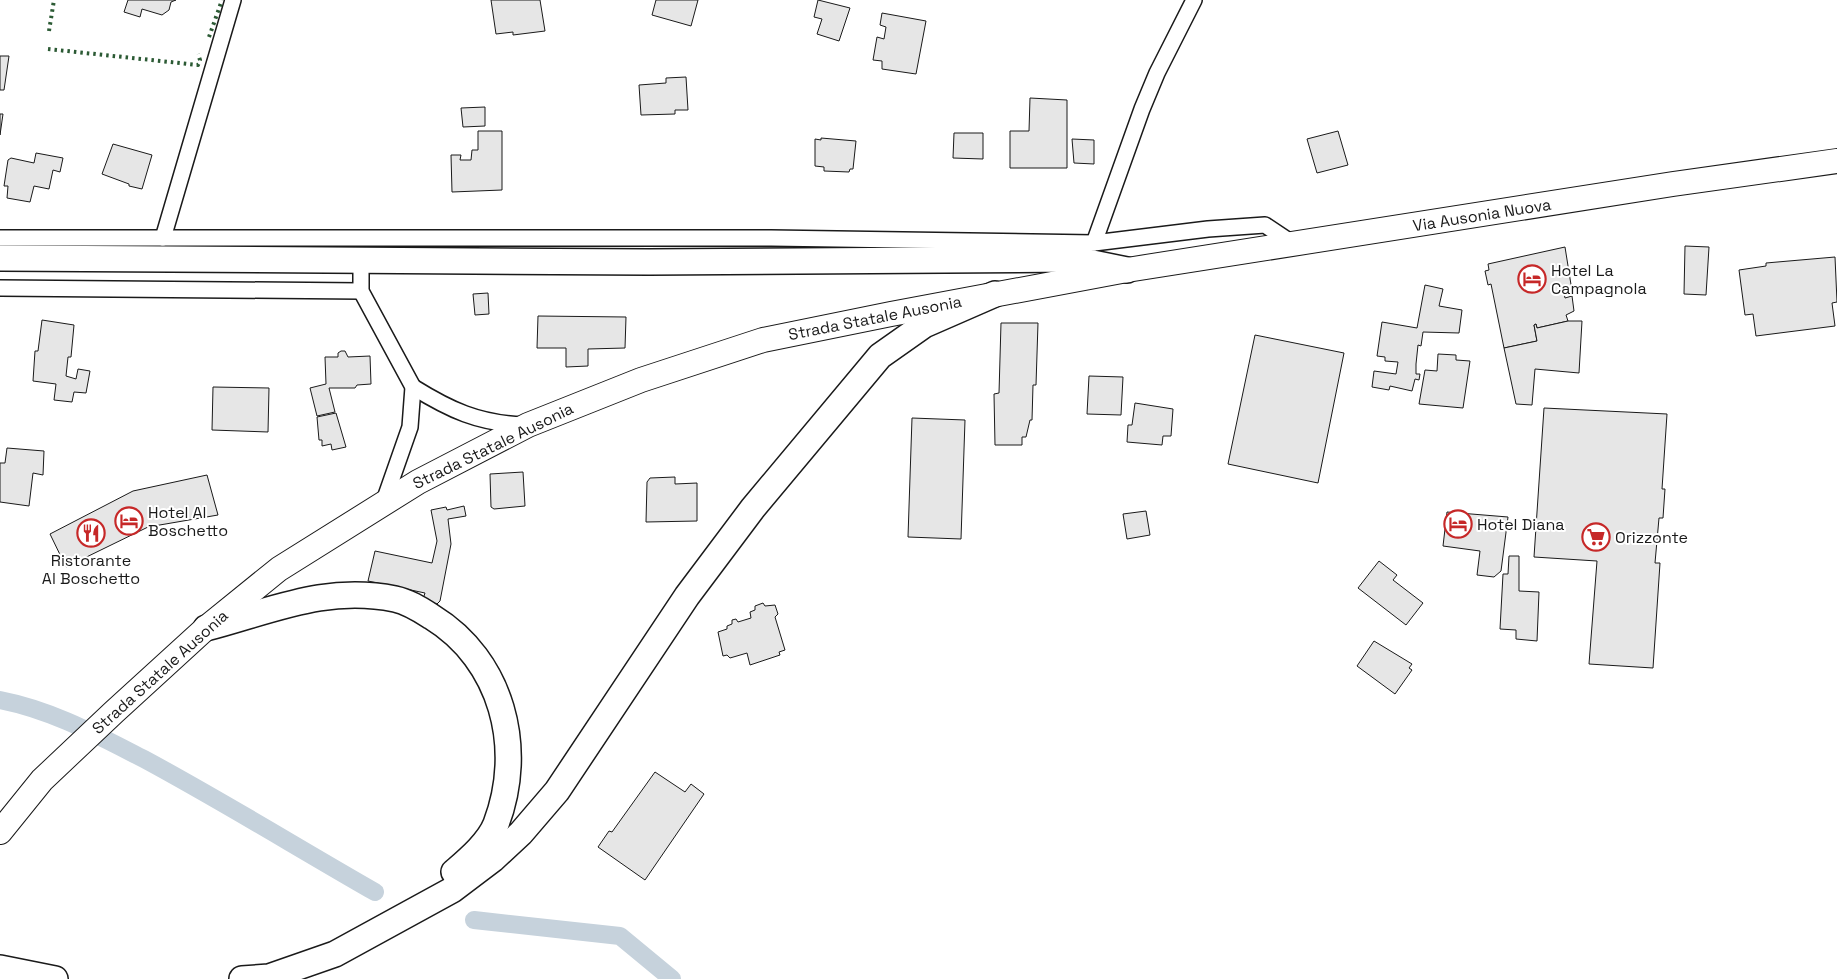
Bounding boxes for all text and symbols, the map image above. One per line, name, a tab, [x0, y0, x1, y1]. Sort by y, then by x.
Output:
street label: Via Ausonia Nuova	[1411, 194, 1553, 236]
place label: Hotel La Campagnola	[1551, 260, 1647, 299]
hotel icon: Hotel La Campagnola	[1517, 264, 1547, 294]
street label: Strada Statale Ausonia	[786, 291, 964, 345]
street label: Strada Statale Ausonia	[409, 398, 577, 494]
place label: Hotel Al Boschetto	[148, 502, 228, 541]
hotel icon: Hotel Al Boschetto	[114, 506, 144, 536]
hotel icon: Hotel Diana	[1443, 509, 1473, 539]
place label: Hotel Diana	[1477, 514, 1564, 535]
restaurant icon: Ristorante Al Boschetto	[76, 518, 106, 548]
supermarket icon: Orizzonte	[1581, 522, 1611, 552]
place label: Orizzonte	[1615, 527, 1688, 548]
place label: Ristorante Al Boschetto	[42, 550, 140, 589]
street label: Strada Statale Ausonia	[87, 605, 233, 739]

